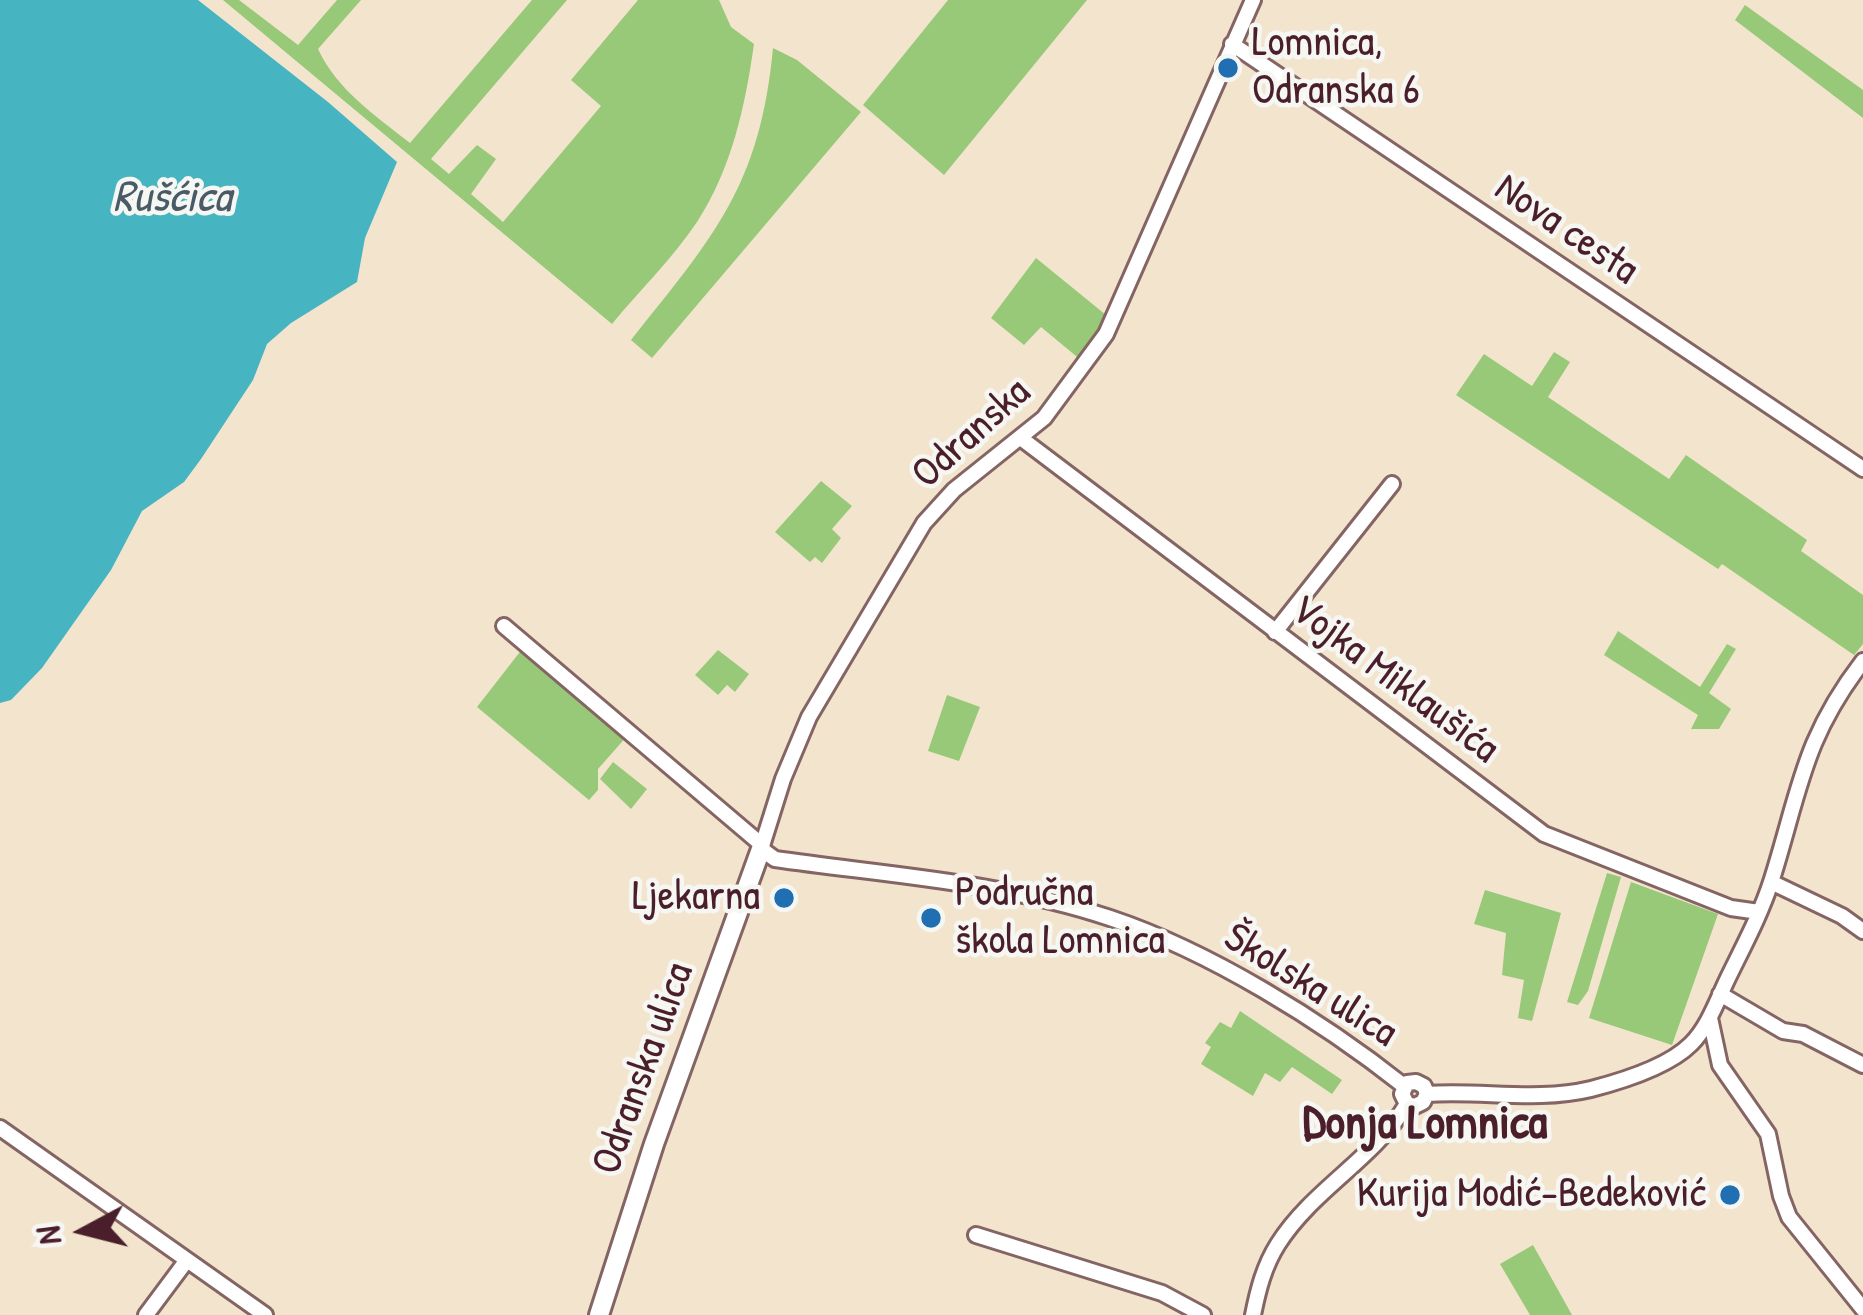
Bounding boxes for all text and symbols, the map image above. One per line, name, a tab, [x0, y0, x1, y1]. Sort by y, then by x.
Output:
place label: Lomnica, Odranska 6	[1252, 19, 1420, 118]
marker: Lomnica, Odranska 6	[1215, 55, 1241, 81]
street label: Nova cesta	[1485, 164, 1647, 296]
water label: Rušćica	[113, 172, 231, 226]
street label: Odranska	[903, 368, 1041, 500]
street label: Vojka Miklaušića	[1280, 585, 1508, 775]
place label: Područna škola Lomnica	[955, 869, 1165, 968]
place label: Ljekarna	[632, 873, 760, 923]
marker: Ljekarna	[771, 885, 797, 911]
marker: Područna škola Lomnica	[918, 905, 944, 931]
street label: Školska ulica	[1214, 913, 1406, 1059]
street label: Odranska ulica	[582, 956, 706, 1182]
district label: Donja Lomnica	[1303, 1096, 1547, 1154]
place label: Kurija Modić-Bedeković	[1357, 1170, 1706, 1220]
north arrow	[24, 1171, 144, 1291]
marker: Kurija Modić-Bedeković	[1717, 1182, 1743, 1208]
text: N	[25, 1224, 71, 1247]

